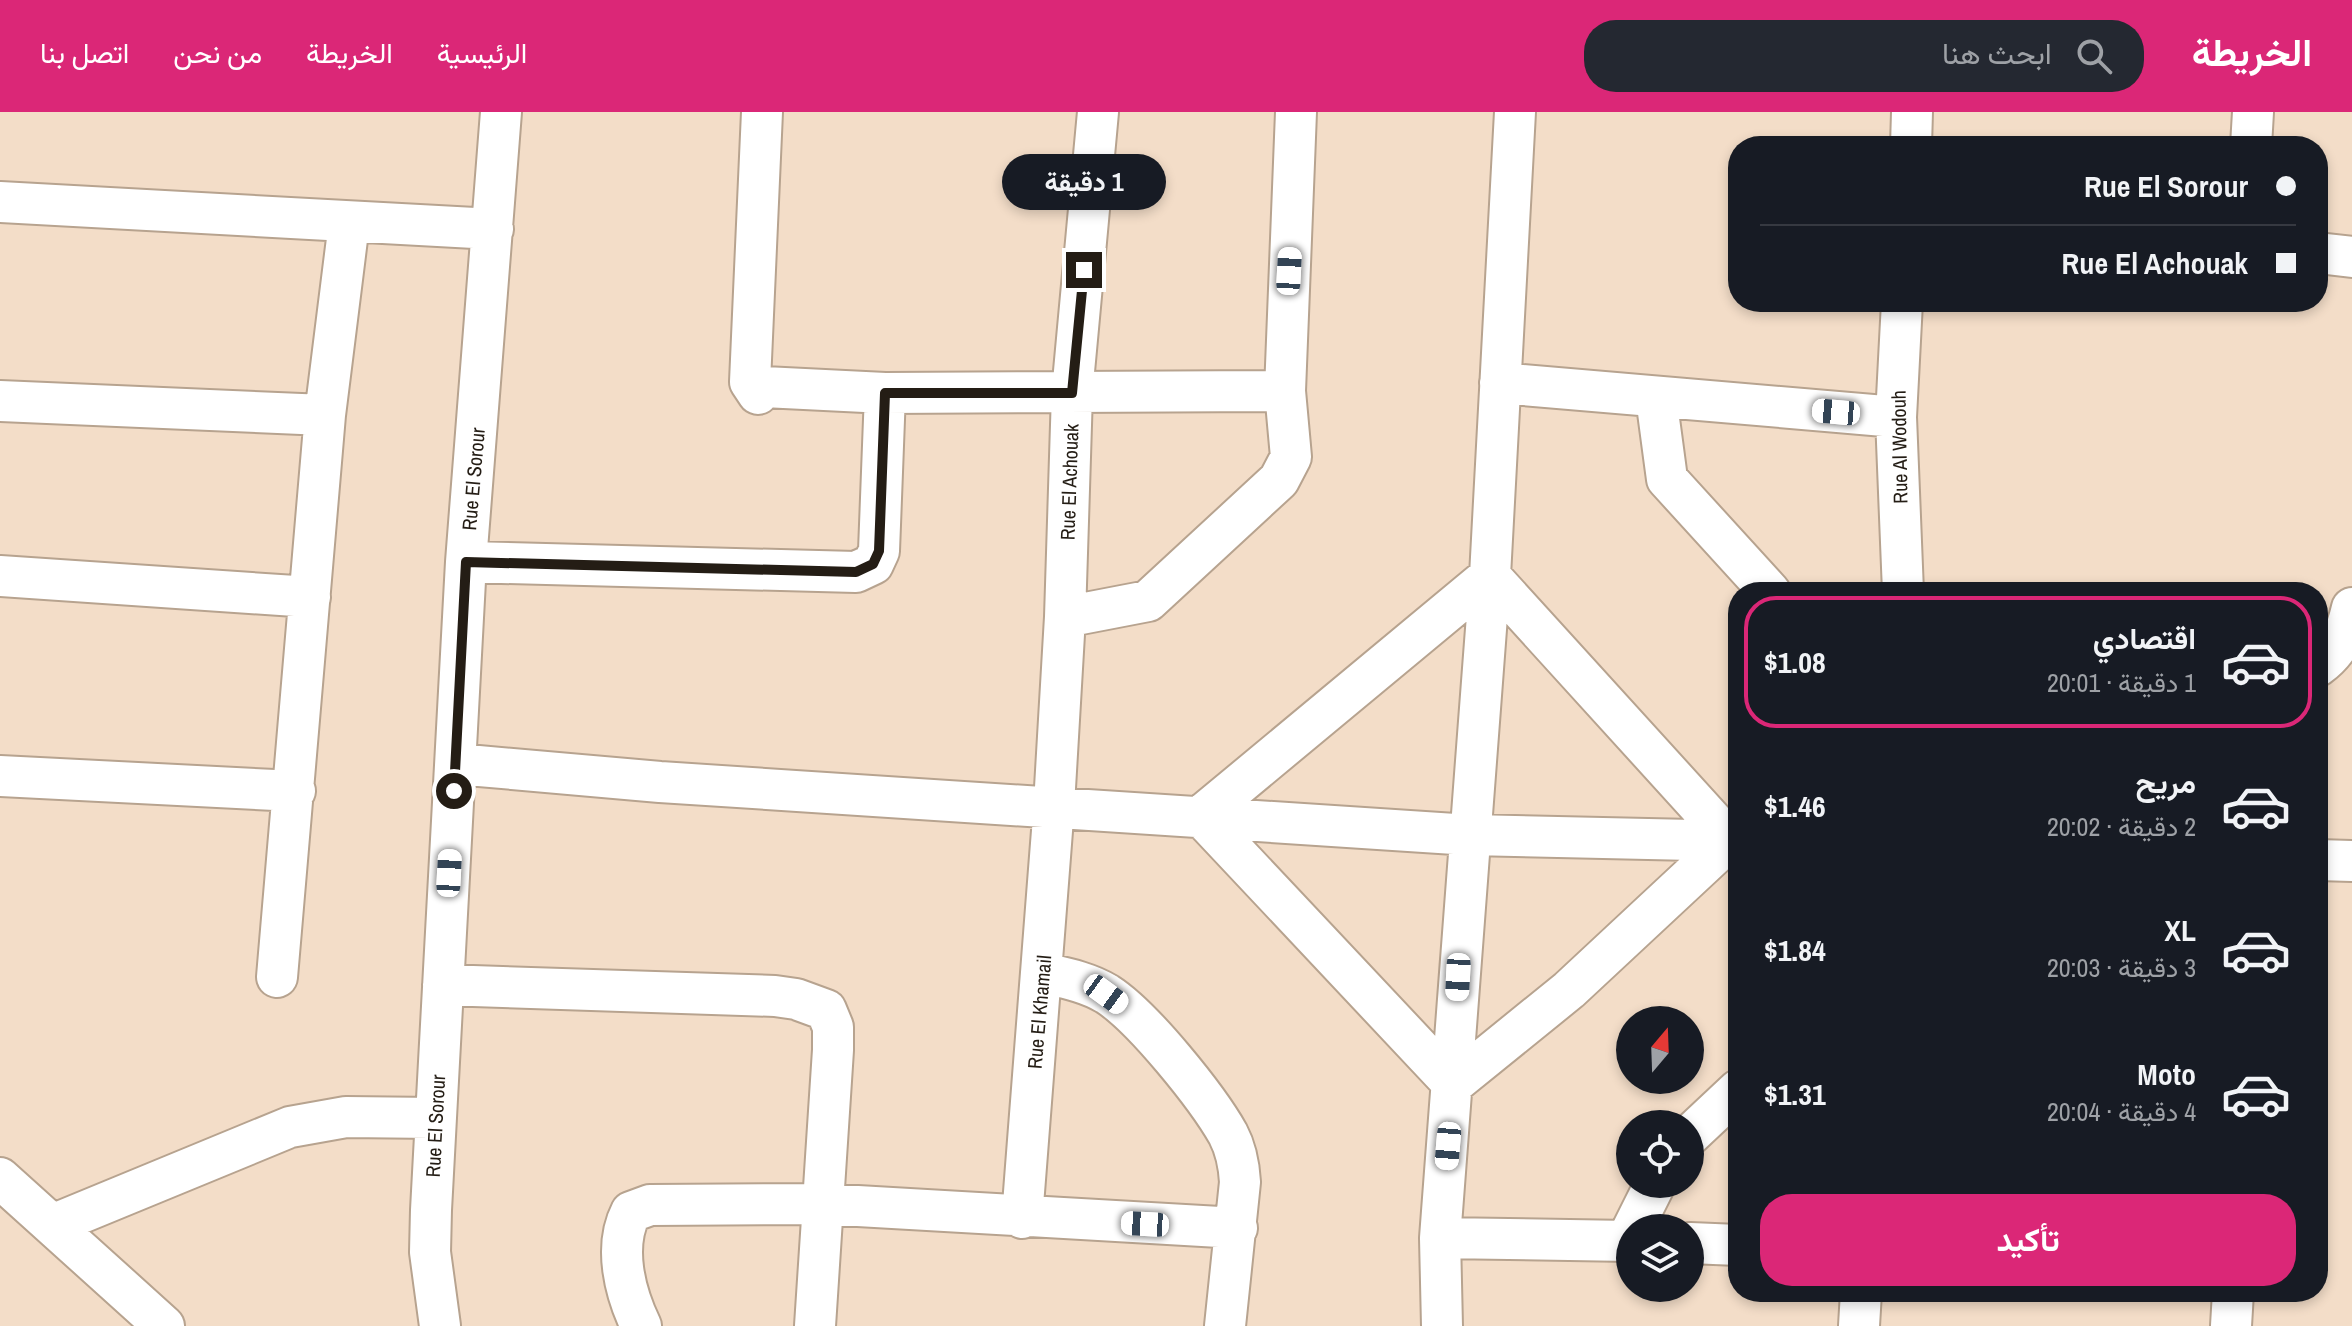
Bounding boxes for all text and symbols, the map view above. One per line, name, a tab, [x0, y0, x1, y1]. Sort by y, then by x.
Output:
search box	[1584, 20, 2144, 92]
text: الخريطة	[2192, 27, 2312, 78]
text: ابحث هنا	[1942, 33, 2052, 73]
text: اتصل بنا	[40, 34, 129, 72]
text: من نحن	[173, 34, 262, 72]
text: الخريطة	[306, 34, 393, 72]
text: الرئيسية	[437, 34, 527, 72]
icon: search	[2072, 34, 2116, 78]
callout: 1 دقيقة	[1002, 154, 1166, 210]
text: 1 دقيقة	[1044, 164, 1124, 199]
text: Rue El Sorour	[2084, 166, 2248, 206]
text: Rue El Achouak	[2062, 243, 2248, 283]
car	[1276, 246, 1302, 296]
route end	[1066, 252, 1102, 288]
street label: Rue Al Wodouh	[1885, 390, 1913, 504]
car	[1811, 398, 1861, 426]
street label: Rue El Achouak	[1053, 422, 1085, 541]
street label: Rue El Sorour	[455, 426, 491, 531]
text: اقتصادي	[2093, 618, 2196, 658]
icon: car	[2220, 626, 2292, 698]
text: $1.08	[1764, 642, 1826, 682]
text: 1 دقيقة · 20:01	[2047, 665, 2196, 700]
text: مريح	[2136, 762, 2196, 802]
icon: car	[2220, 770, 2292, 842]
route start	[436, 773, 472, 809]
text: $1.46	[1764, 786, 1826, 826]
text: 2 دقيقة · 20:02	[2047, 809, 2196, 844]
car	[436, 848, 462, 898]
text: XL	[2165, 910, 2196, 950]
icon: car	[2220, 914, 2292, 986]
text: $1.84	[1764, 930, 1826, 970]
text: 3 دقيقة · 20:03	[2047, 950, 2196, 985]
car	[1445, 952, 1471, 1002]
street label: Rue El Khamail	[1021, 954, 1057, 1070]
car	[1080, 970, 1132, 1018]
north arrow	[1616, 1006, 1704, 1094]
map controls	[1616, 1006, 1704, 1302]
text: Moto	[2137, 1054, 2196, 1094]
icon: car	[2220, 1058, 2292, 1130]
street label: Rue El Sorour	[419, 1073, 451, 1178]
text: $1.31	[1764, 1074, 1826, 1114]
text: 4 دقيقة · 20:04	[2047, 1094, 2196, 1129]
button: locate	[1616, 1110, 1704, 1198]
car	[1434, 1121, 1462, 1171]
button: تأكيد	[1760, 1194, 2296, 1286]
car	[1120, 1211, 1170, 1237]
button: layers	[1616, 1214, 1704, 1302]

